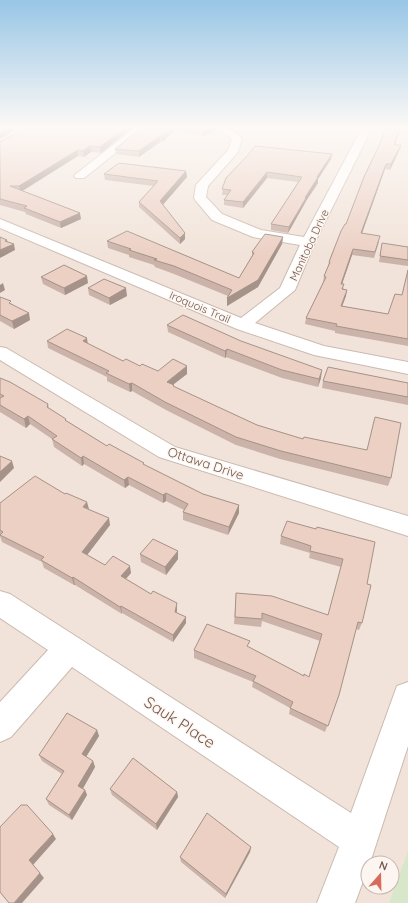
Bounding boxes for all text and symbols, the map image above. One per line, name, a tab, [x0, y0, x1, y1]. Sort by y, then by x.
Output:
street label: Manitoba Drive	[286, 207, 332, 283]
street label: Iroquois Trail	[167, 288, 233, 326]
street label: Ottawa Drive	[166, 443, 246, 483]
street label: Sauk Place	[141, 692, 219, 752]
north arrow	[360, 855, 400, 895]
text: N	[377, 858, 390, 874]

